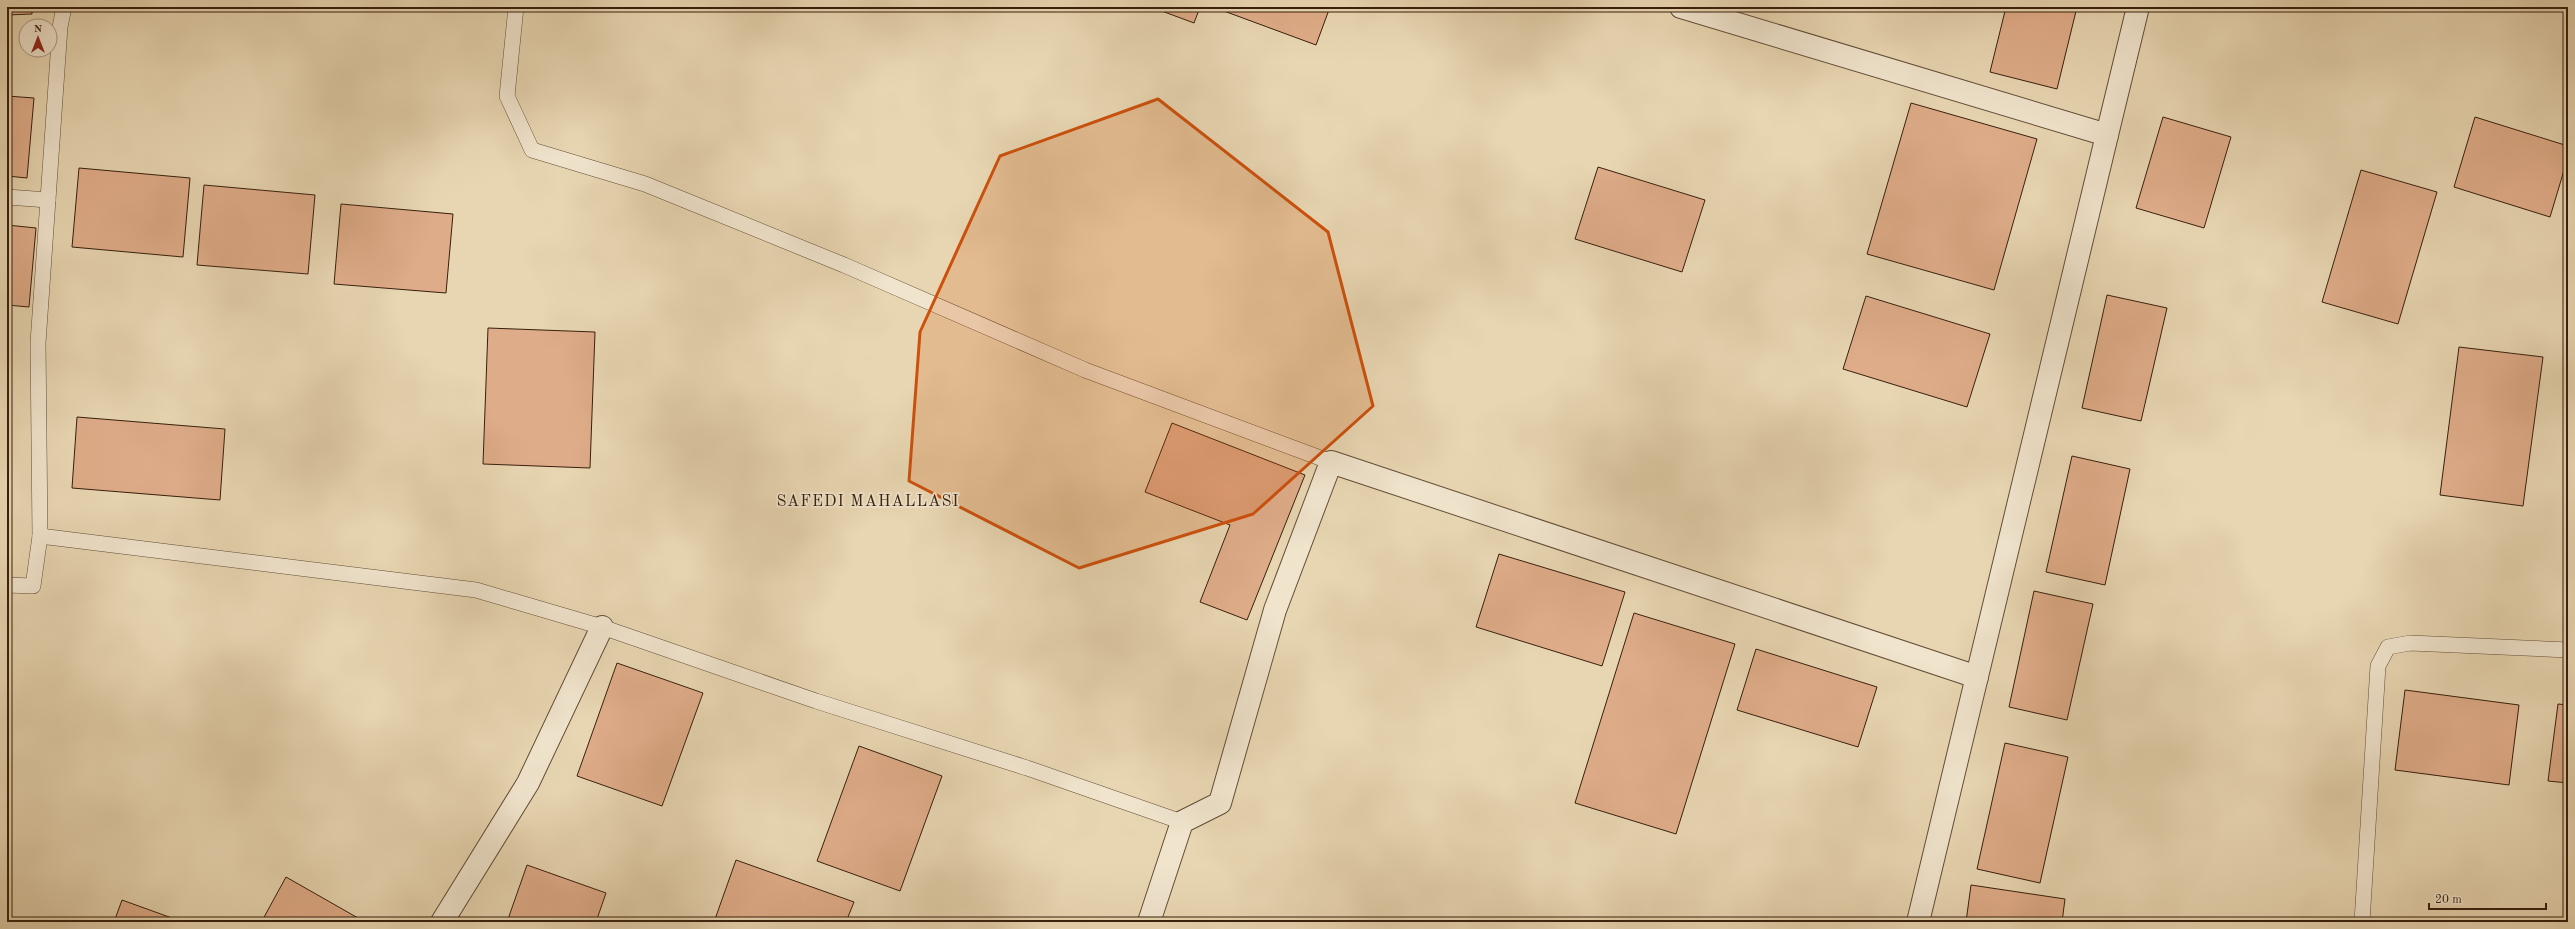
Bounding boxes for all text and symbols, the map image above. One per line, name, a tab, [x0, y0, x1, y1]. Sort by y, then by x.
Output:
north arrow	[18, 18, 58, 58]
text: N	[34, 24, 43, 35]
district label: SAFEDI MAHALLASI	[776, 494, 960, 510]
scale bar	[2429, 885, 2546, 911]
text: 20 m	[2435, 894, 2462, 906]

